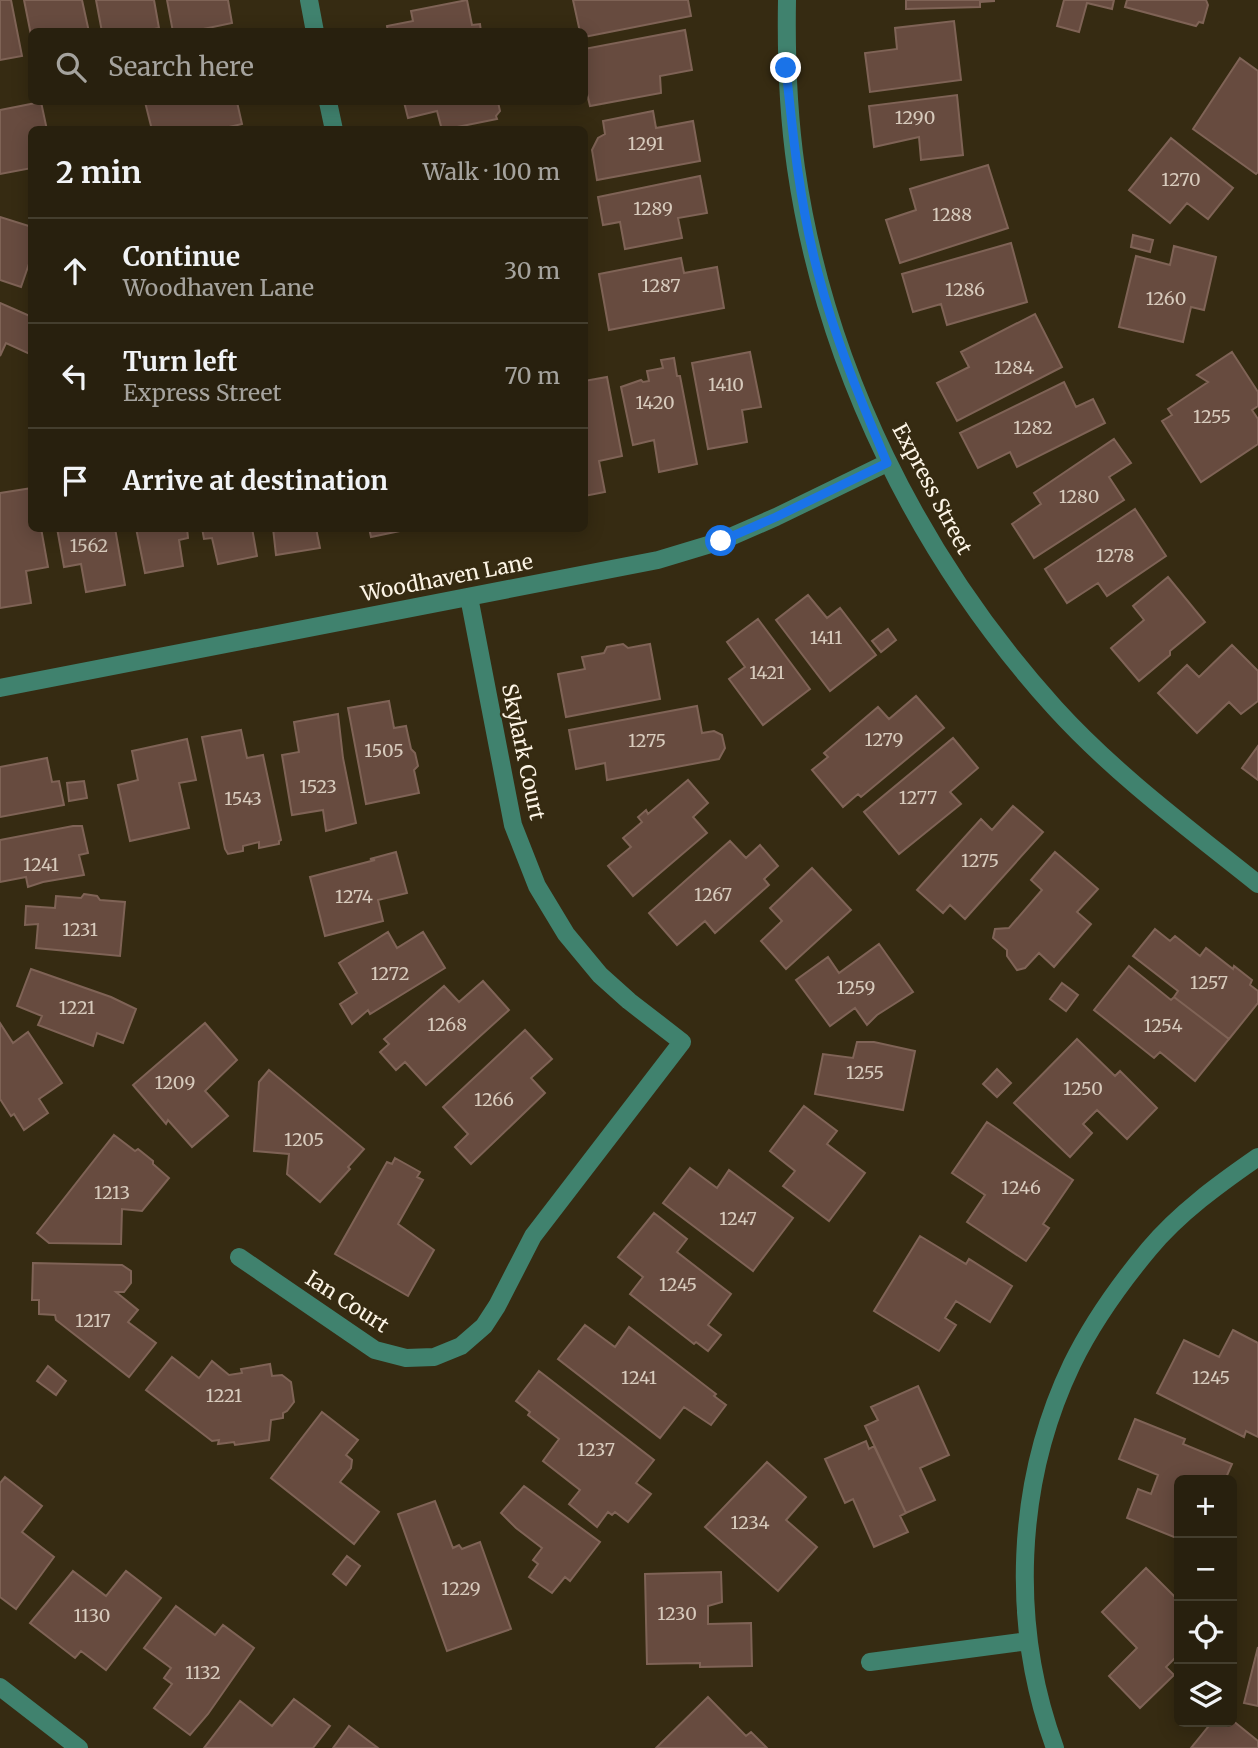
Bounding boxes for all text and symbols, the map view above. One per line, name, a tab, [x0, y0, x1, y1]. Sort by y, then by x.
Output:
search box	[28, 28, 588, 105]
icon: search	[52, 48, 90, 86]
text: Search here	[108, 50, 254, 83]
route end	[770, 52, 801, 83]
house number: 1290	[895, 106, 935, 129]
house number: 1291	[628, 132, 664, 155]
text: 2 min	[56, 153, 141, 191]
text: Walk · 100 m	[423, 157, 560, 186]
house number: 1270	[1161, 168, 1201, 191]
house number: 1289	[633, 197, 673, 220]
house number: 1288	[932, 203, 972, 226]
text: Continue	[123, 240, 240, 273]
icon: ahead	[56, 252, 94, 290]
text: 30 m	[504, 256, 560, 285]
text: Woodhaven Lane	[123, 273, 314, 302]
house number: 1287	[642, 274, 680, 297]
house number: 1286	[945, 278, 985, 301]
house number: 1260	[1146, 287, 1186, 310]
text: Turn left	[123, 345, 237, 378]
house number: 1284	[994, 356, 1034, 379]
icon: left	[56, 357, 94, 395]
text: 70 m	[504, 361, 560, 390]
house number: 1410	[708, 373, 744, 396]
text: Express Street	[123, 378, 282, 407]
house number: 1420	[635, 391, 675, 414]
house number: 1255	[1193, 405, 1231, 428]
house number: 1282	[1013, 416, 1053, 439]
street label: Express Street	[887, 419, 978, 559]
icon: arrive	[56, 462, 94, 500]
text: Arrive at destination	[123, 464, 388, 497]
house number: 1280	[1059, 485, 1099, 508]
route start	[705, 525, 736, 556]
house number: 1562	[70, 534, 108, 557]
house number: 1278	[1096, 544, 1134, 567]
street label: Woodhaven Lane	[358, 548, 535, 608]
house number: 1411	[810, 626, 842, 649]
house number: 1421	[749, 661, 785, 684]
street label: Skylark Court	[496, 681, 551, 823]
house number: 1279	[865, 728, 903, 751]
house number: 1275	[628, 729, 666, 752]
house number: 1505	[364, 739, 404, 762]
house number: 1523	[299, 775, 337, 798]
house number: 1277	[899, 786, 937, 809]
house number: 1543	[224, 787, 262, 810]
house number: 1275	[961, 849, 999, 872]
house number: 1241	[23, 853, 59, 876]
house number: 1267	[694, 883, 732, 906]
house number: 1274	[335, 885, 373, 908]
house number: 1231	[62, 918, 98, 941]
house number: 1272	[371, 962, 409, 985]
house number: 1257	[1190, 971, 1228, 994]
house number: 1259	[837, 976, 875, 999]
house number: 1221	[59, 996, 95, 1019]
house number: 1268	[427, 1013, 467, 1036]
house number: 1254	[1143, 1014, 1183, 1037]
house number: 1255	[846, 1061, 884, 1084]
house number: 1209	[155, 1071, 195, 1094]
house number: 1250	[1063, 1077, 1103, 1100]
house number: 1266	[474, 1088, 514, 1111]
house number: 1205	[284, 1128, 324, 1151]
house number: 1246	[1001, 1176, 1041, 1199]
house number: 1213	[94, 1181, 130, 1204]
house number: 1247	[719, 1207, 757, 1230]
street label: Ian Court	[300, 1265, 394, 1339]
house number: 1245	[659, 1273, 697, 1296]
house number: 1217	[75, 1309, 111, 1332]
house number: 1241	[621, 1366, 657, 1389]
house number: 1245	[1192, 1366, 1230, 1389]
house number: 1221	[206, 1384, 242, 1407]
house number: 1237	[577, 1438, 615, 1461]
map controls	[1174, 1475, 1237, 1727]
button: +	[1174, 1475, 1237, 1538]
house number: 1234	[730, 1511, 770, 1534]
button: −	[1174, 1538, 1237, 1601]
house number: 1229	[441, 1577, 481, 1600]
button: locate	[1174, 1601, 1237, 1664]
house number: 1230	[657, 1602, 697, 1625]
house number: 1130	[74, 1604, 110, 1627]
house number: 1132	[185, 1661, 221, 1684]
button: layers	[1174, 1664, 1237, 1727]

